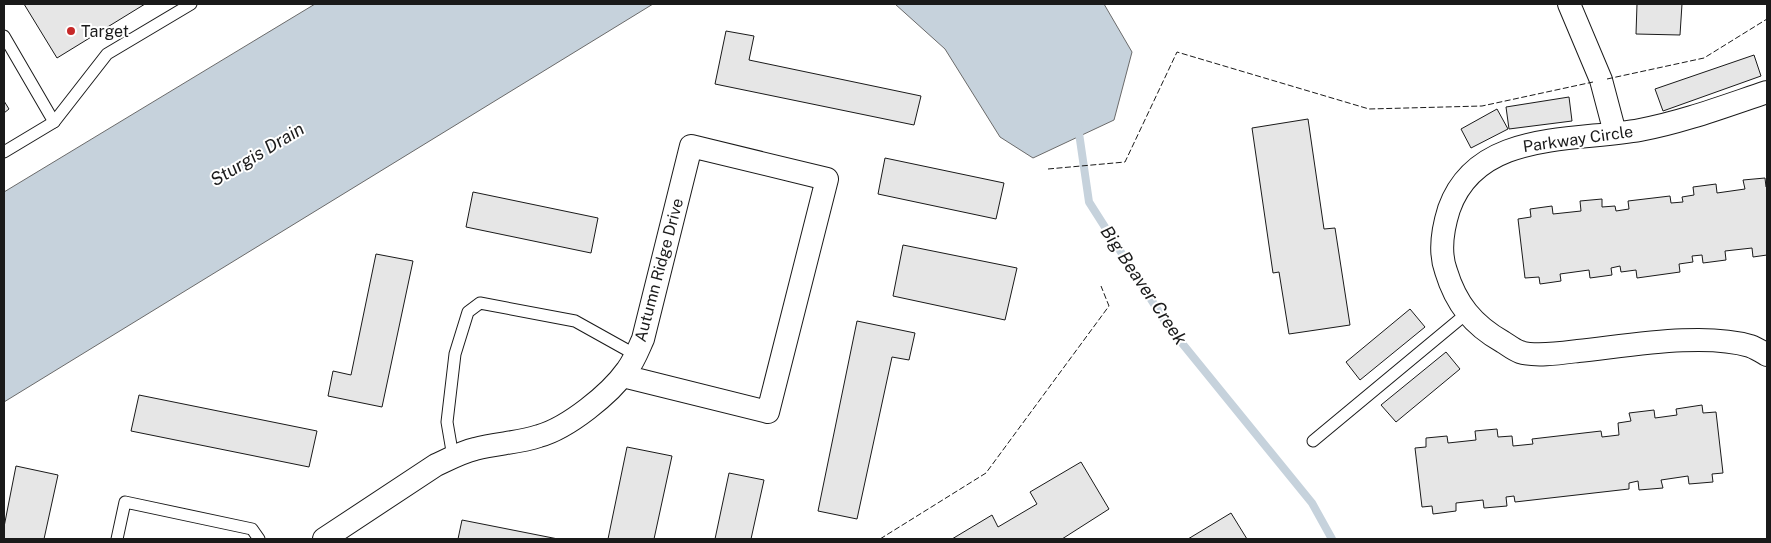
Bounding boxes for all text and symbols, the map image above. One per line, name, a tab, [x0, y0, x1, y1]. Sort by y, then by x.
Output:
place label: Target	[81, 22, 129, 41]
marker: Target	[65, 25, 77, 37]
water label: Sturgis Drain	[206, 118, 308, 190]
street label: Parkway Circle	[1522, 122, 1634, 156]
street label: Autumn Ridge Drive	[631, 196, 687, 344]
water label: Big Beaver Creek	[1096, 221, 1192, 349]

